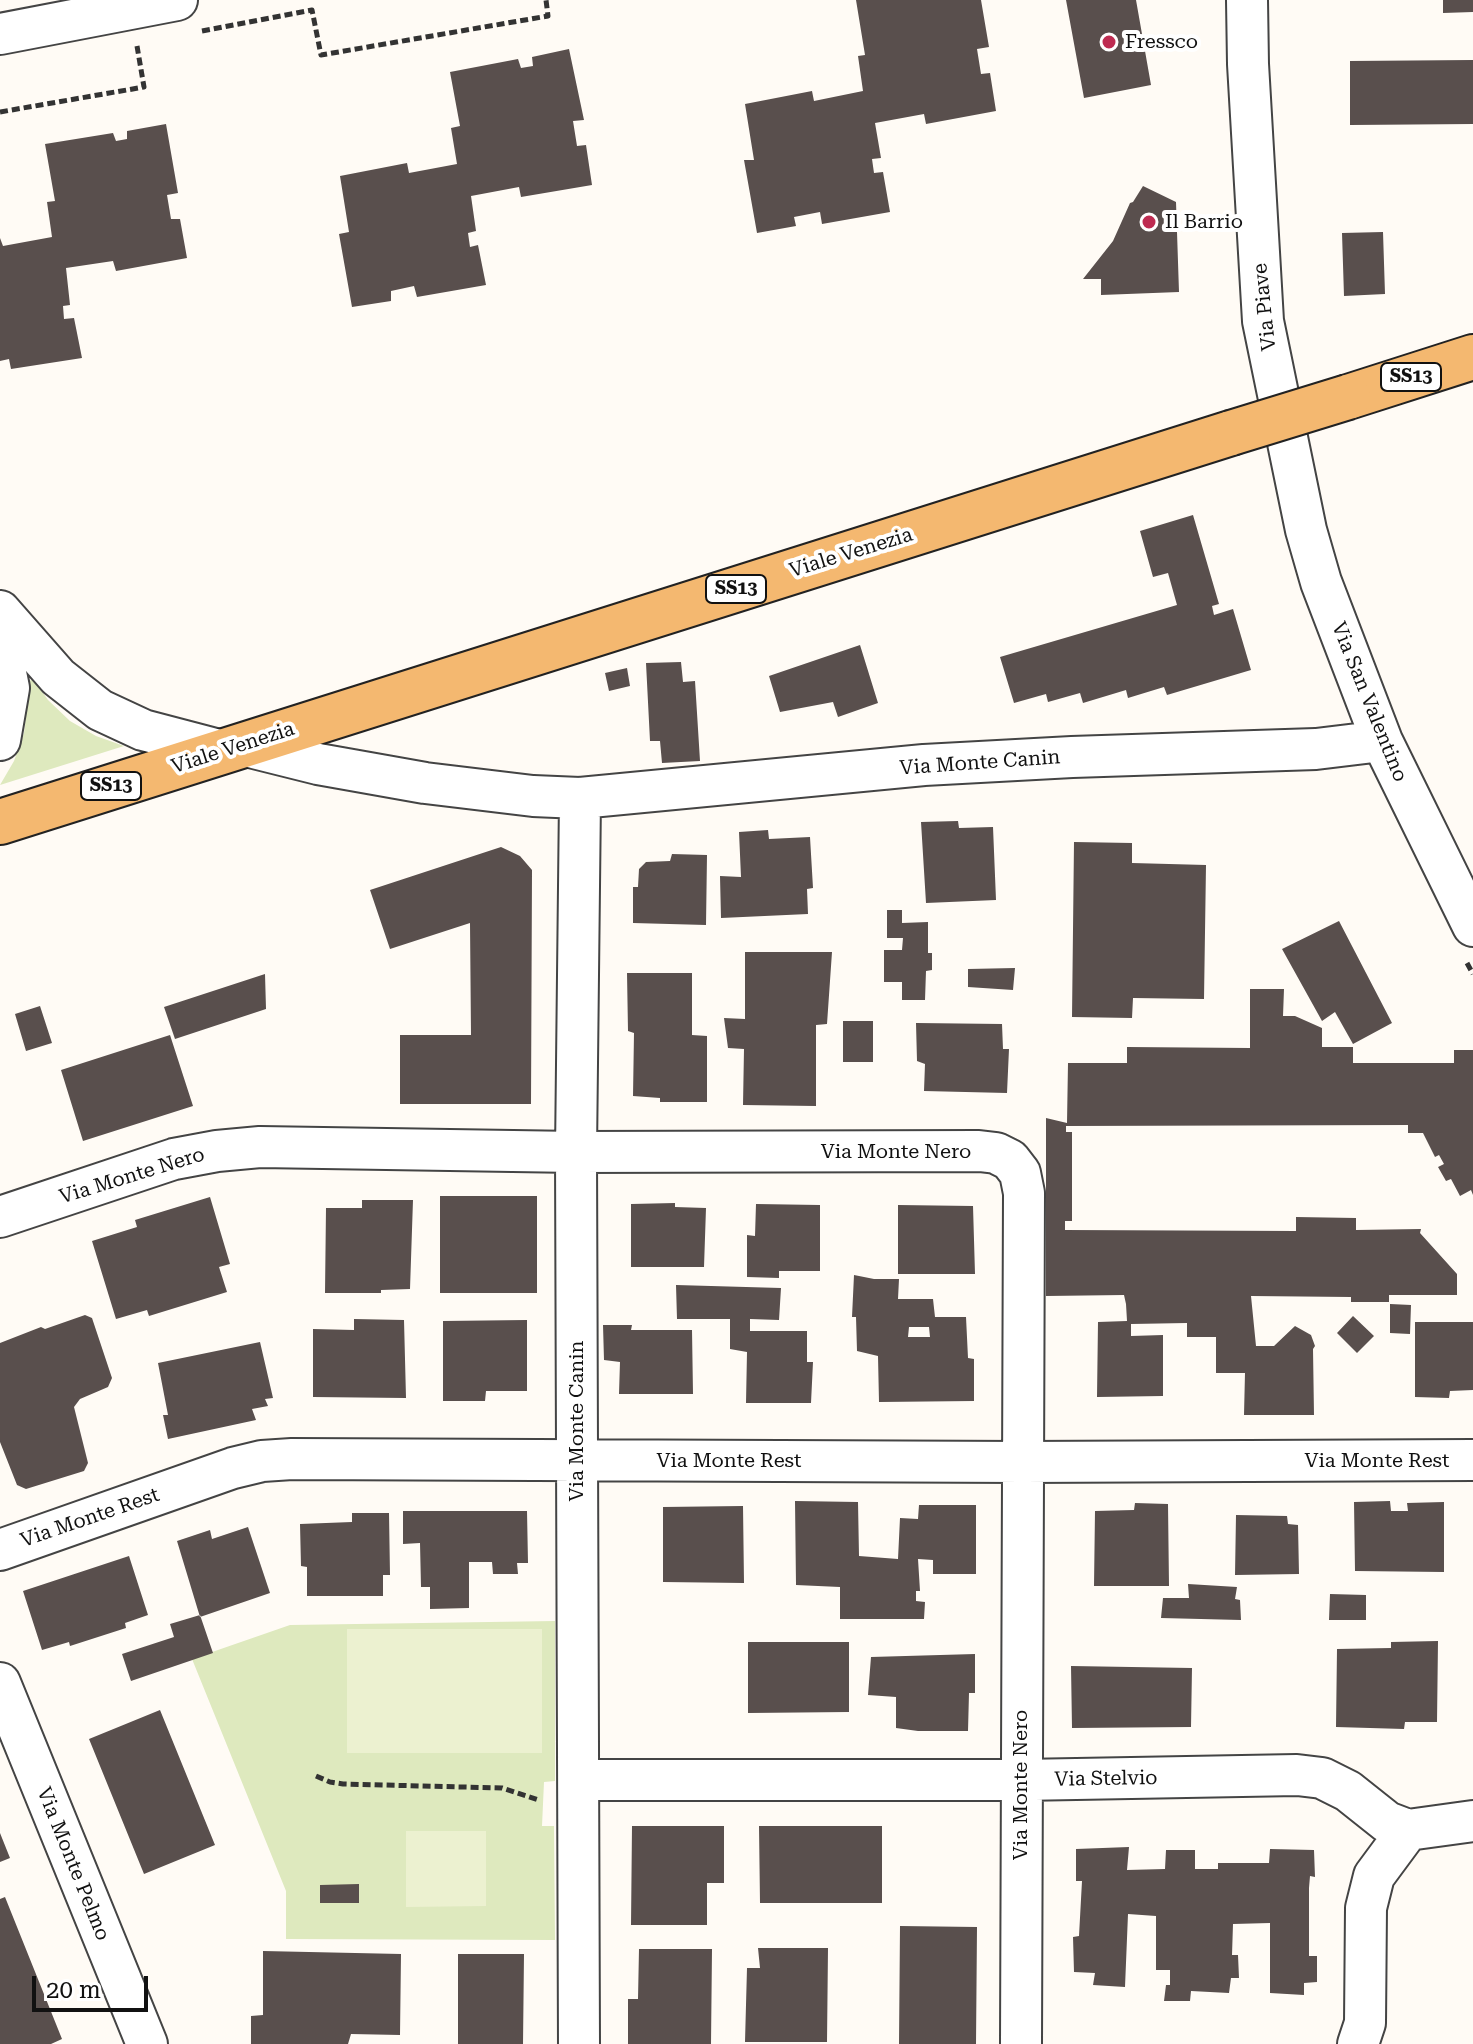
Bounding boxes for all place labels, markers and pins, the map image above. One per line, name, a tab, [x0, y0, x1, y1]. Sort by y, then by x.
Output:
place label: Fressco	[1125, 30, 1198, 54]
marker: Fressco	[1100, 33, 1118, 51]
place label: Il Barrio	[1165, 210, 1243, 234]
marker: Il Barrio	[1140, 213, 1158, 231]

